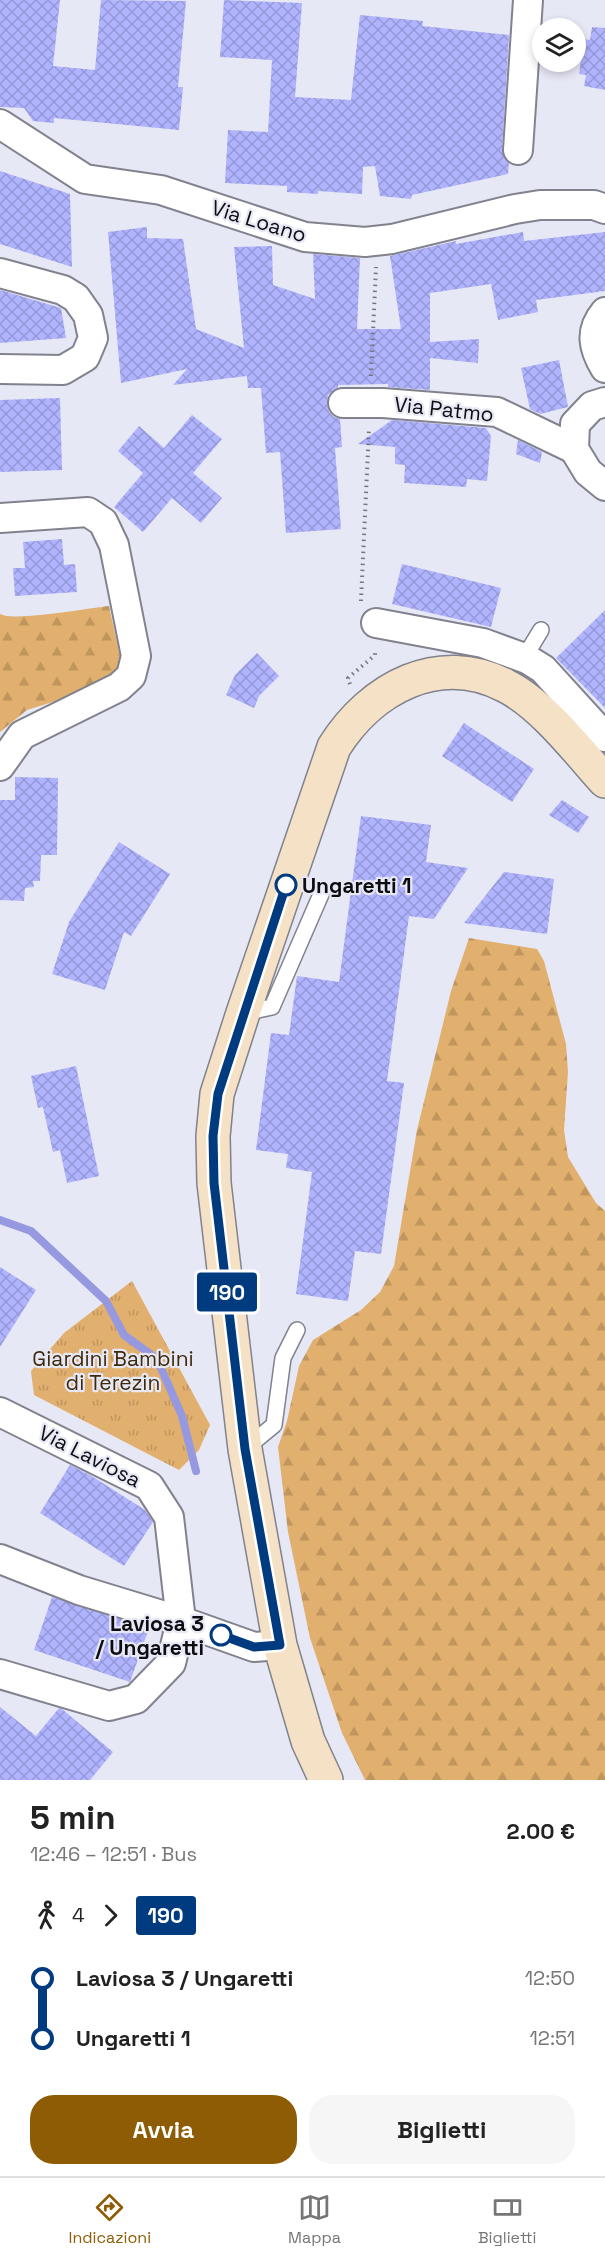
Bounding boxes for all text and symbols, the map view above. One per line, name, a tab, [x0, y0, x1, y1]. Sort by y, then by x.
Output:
map controls	[532, 18, 586, 72]
button: layers	[532, 18, 586, 72]
street label: Via Loano	[208, 194, 310, 248]
street label: Via Patmo	[393, 390, 495, 428]
place label: Ungaretti 1	[302, 872, 411, 899]
marker: Ungaretti 1	[275, 874, 297, 896]
line badge: 190	[192, 1272, 262, 1312]
text: 190	[209, 1279, 245, 1306]
park label: Giardini Bambini di Terezin	[32, 1345, 194, 1396]
street label: Via Laviosa	[34, 1419, 146, 1493]
place label: Laviosa 3 / Ungaretti	[95, 1610, 204, 1661]
marker: Laviosa 3 / Ungaretti	[210, 1624, 232, 1646]
text: 5 min	[30, 1797, 115, 1839]
text: 2.00 €	[507, 1817, 575, 1845]
text: 12:46 – 12:51 · Bus	[30, 1841, 197, 1867]
icon: walk	[30, 1899, 63, 1932]
icon: forward	[94, 1899, 127, 1932]
text: 4	[72, 1902, 85, 1928]
text: 190	[148, 1902, 184, 1929]
text: Laviosa 3 / Ungaretti	[76, 1964, 293, 1992]
text: 12:50	[525, 1965, 575, 1991]
text: Ungaretti 1	[76, 2024, 191, 2052]
text: 12:51	[529, 2025, 575, 2051]
button: Avvia	[30, 2095, 297, 2164]
button: Biglietti	[309, 2095, 575, 2164]
tab: Indicazioni	[69, 2191, 151, 2248]
tab: Mappa	[288, 2191, 341, 2248]
tab: Biglietti	[478, 2191, 536, 2248]

